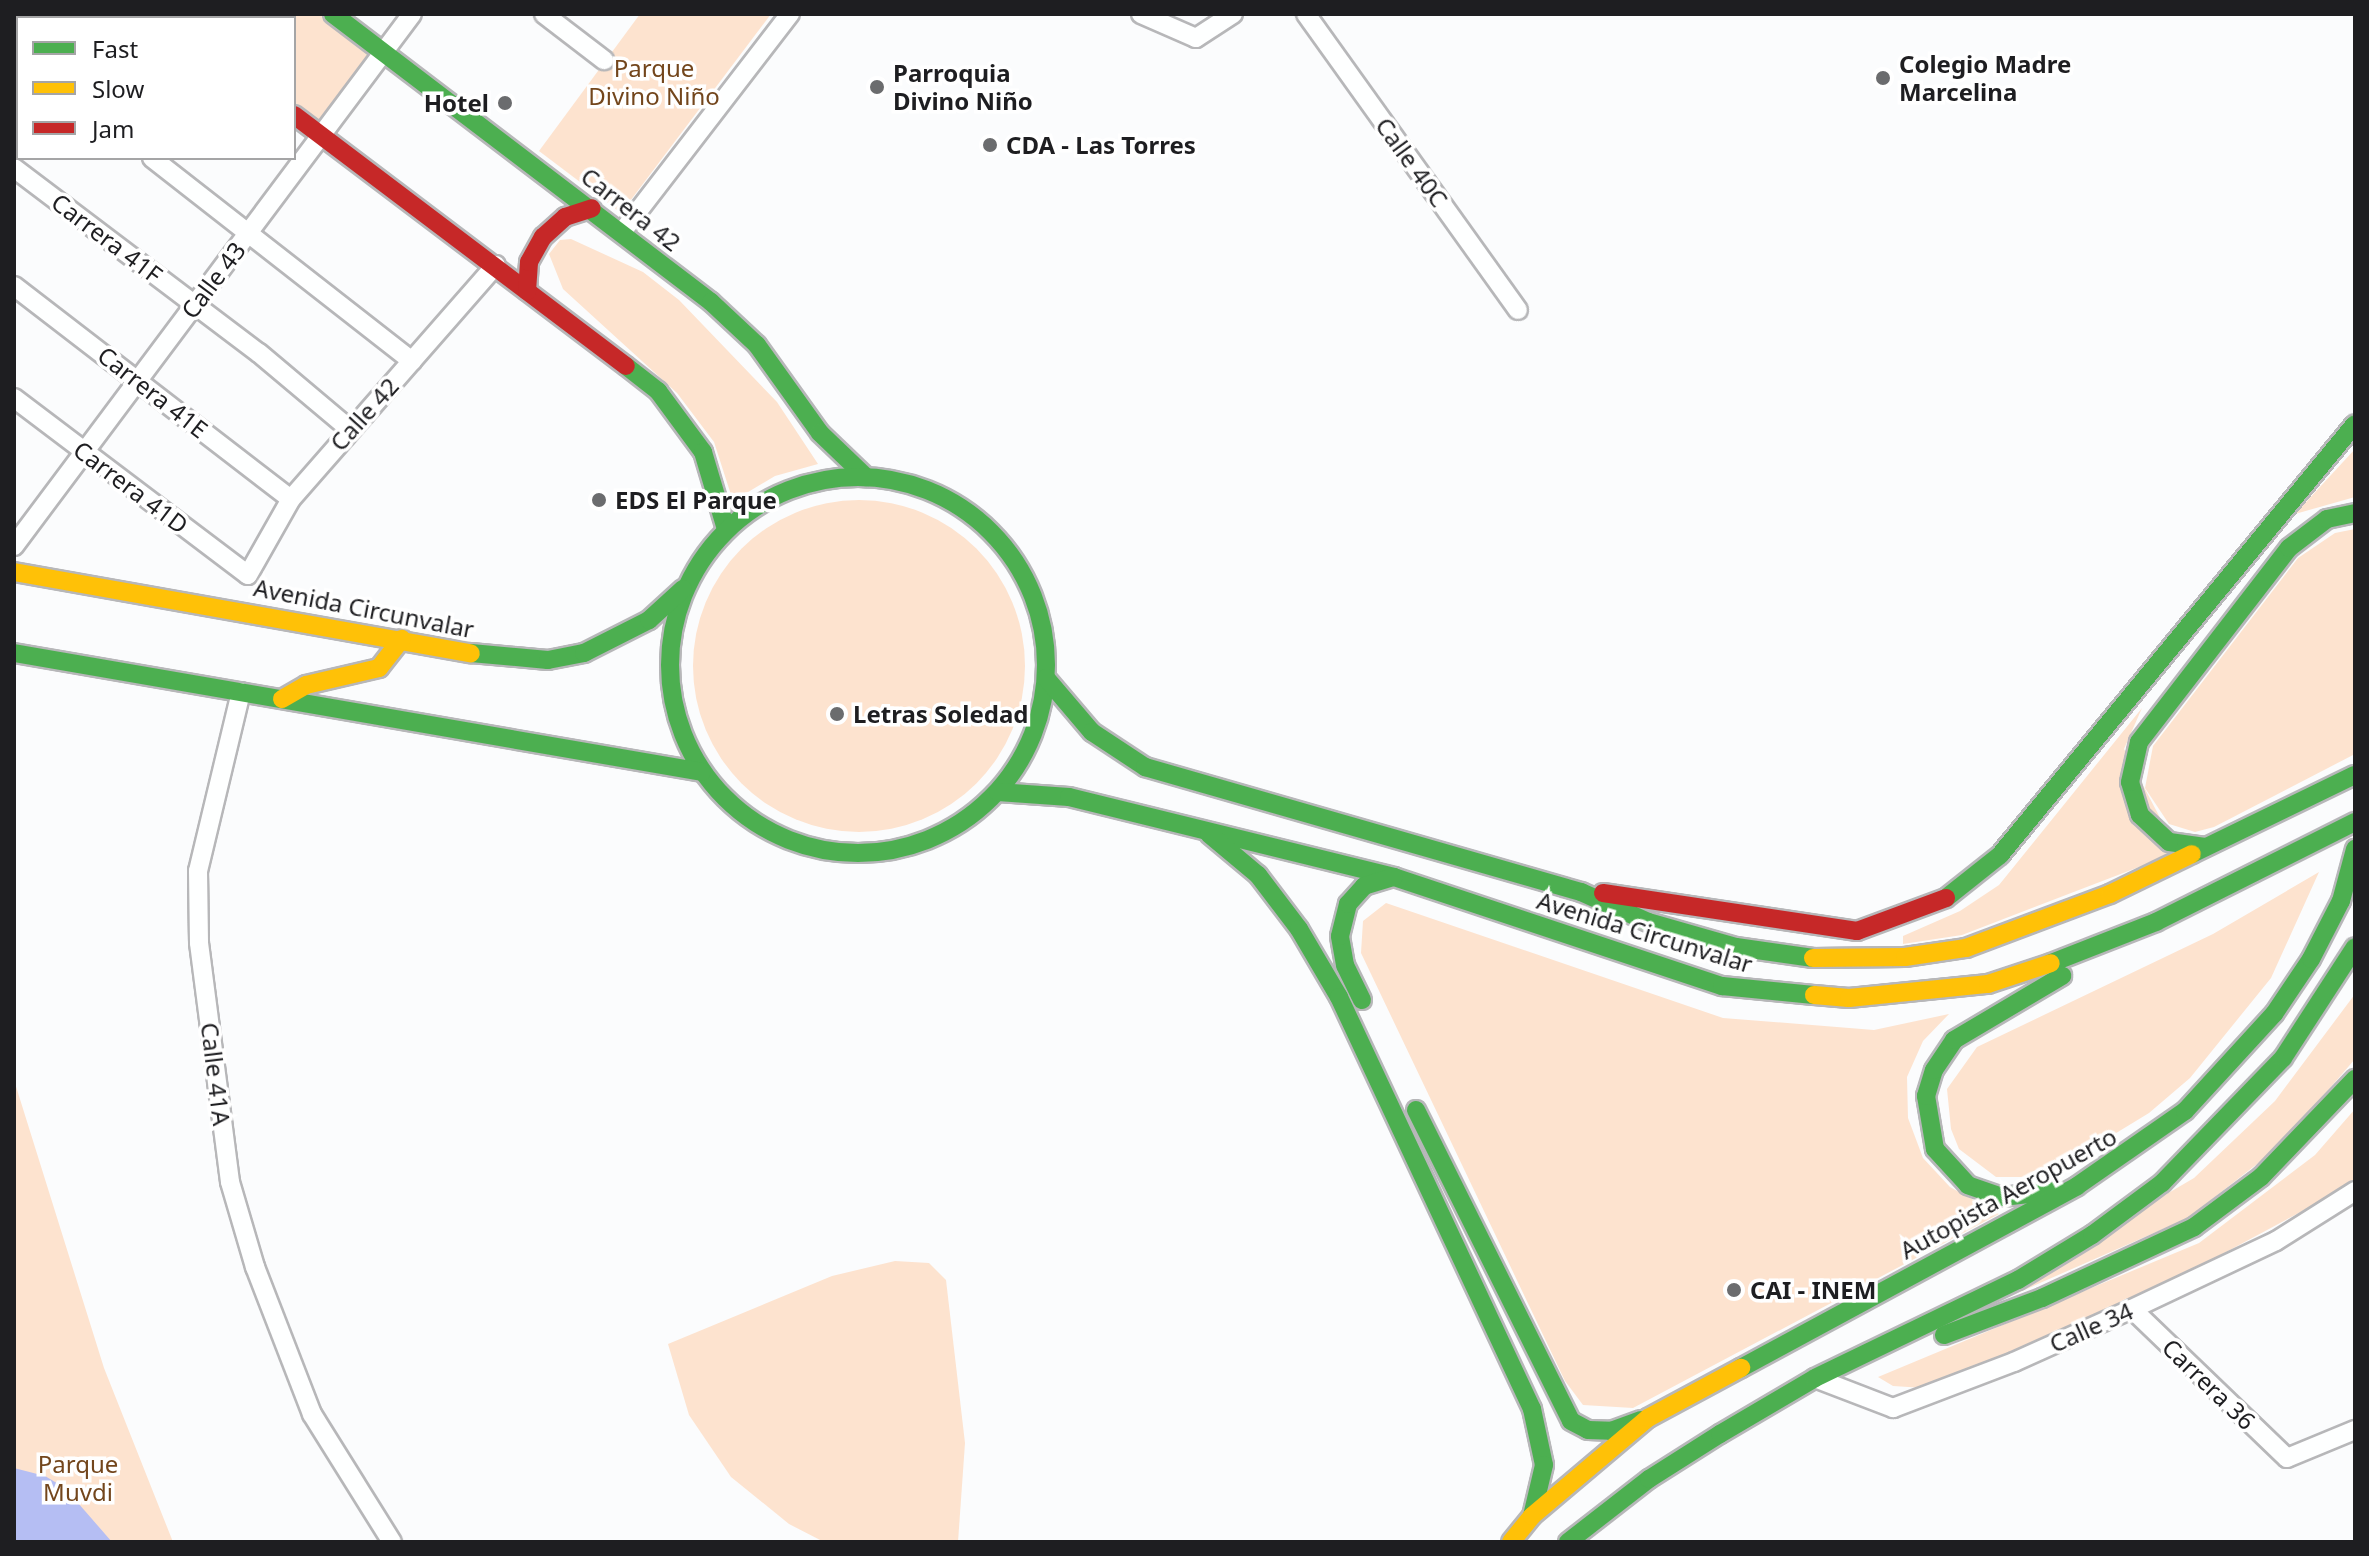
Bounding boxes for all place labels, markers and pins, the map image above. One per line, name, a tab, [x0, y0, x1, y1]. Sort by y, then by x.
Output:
place label: Colegio Madre Marcelina	[1899, 50, 2071, 106]
place label: Parroquia Divino Niño	[893, 59, 1033, 115]
marker: Colegio Madre Marcelina	[1874, 69, 1892, 87]
marker: Parroquia Divino Niño	[868, 78, 886, 96]
place label: Hotel	[424, 89, 489, 117]
marker: Hotel	[496, 94, 514, 112]
place label: CDA - Las Torres	[1006, 131, 1196, 159]
marker: CDA - Las Torres	[981, 136, 999, 154]
place label: EDS El Parque	[615, 486, 777, 514]
marker: EDS El Parque	[590, 491, 608, 509]
place label: Letras Soledad	[853, 700, 1028, 728]
marker: Letras Soledad	[828, 705, 846, 723]
place label: CAI - INEM	[1750, 1276, 1876, 1304]
marker: CAI - INEM	[1725, 1281, 1743, 1299]

